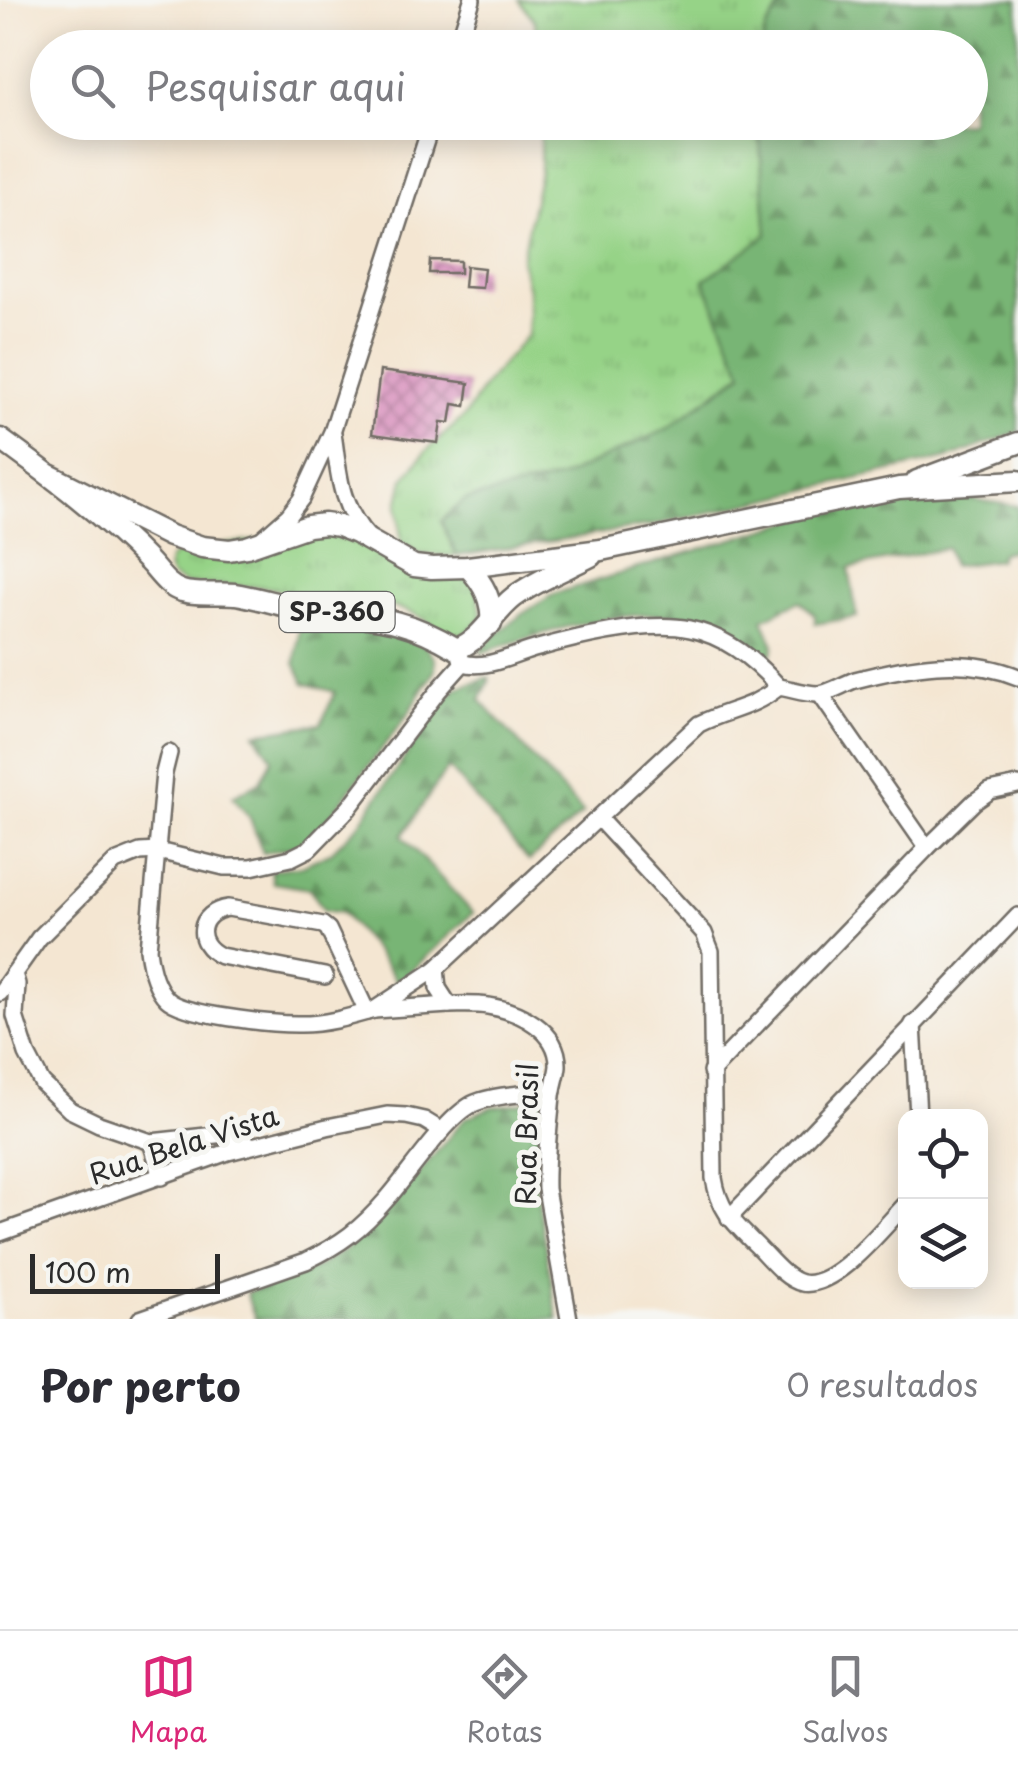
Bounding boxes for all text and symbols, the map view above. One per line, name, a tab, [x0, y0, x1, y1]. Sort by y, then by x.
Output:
search box	[30, 30, 988, 140]
text: Pesquisar aqui	[145, 57, 406, 114]
icon: search	[65, 58, 120, 113]
road number: SP-360	[280, 592, 394, 632]
street label: Rua Brasil	[503, 1063, 548, 1205]
street label: Rua Bela Vista	[83, 1093, 284, 1194]
map controls	[898, 1109, 988, 1289]
button: locate	[898, 1109, 988, 1199]
button: layers	[898, 1199, 988, 1289]
scale bar	[30, 1249, 220, 1294]
text: 100 m	[45, 1250, 131, 1293]
text: Por perto	[40, 1353, 241, 1416]
text: 0 resultados	[786, 1360, 978, 1408]
tab: Mapa	[130, 1649, 207, 1752]
tab: Rotas	[466, 1649, 542, 1752]
tab: Salvos	[802, 1649, 888, 1752]

